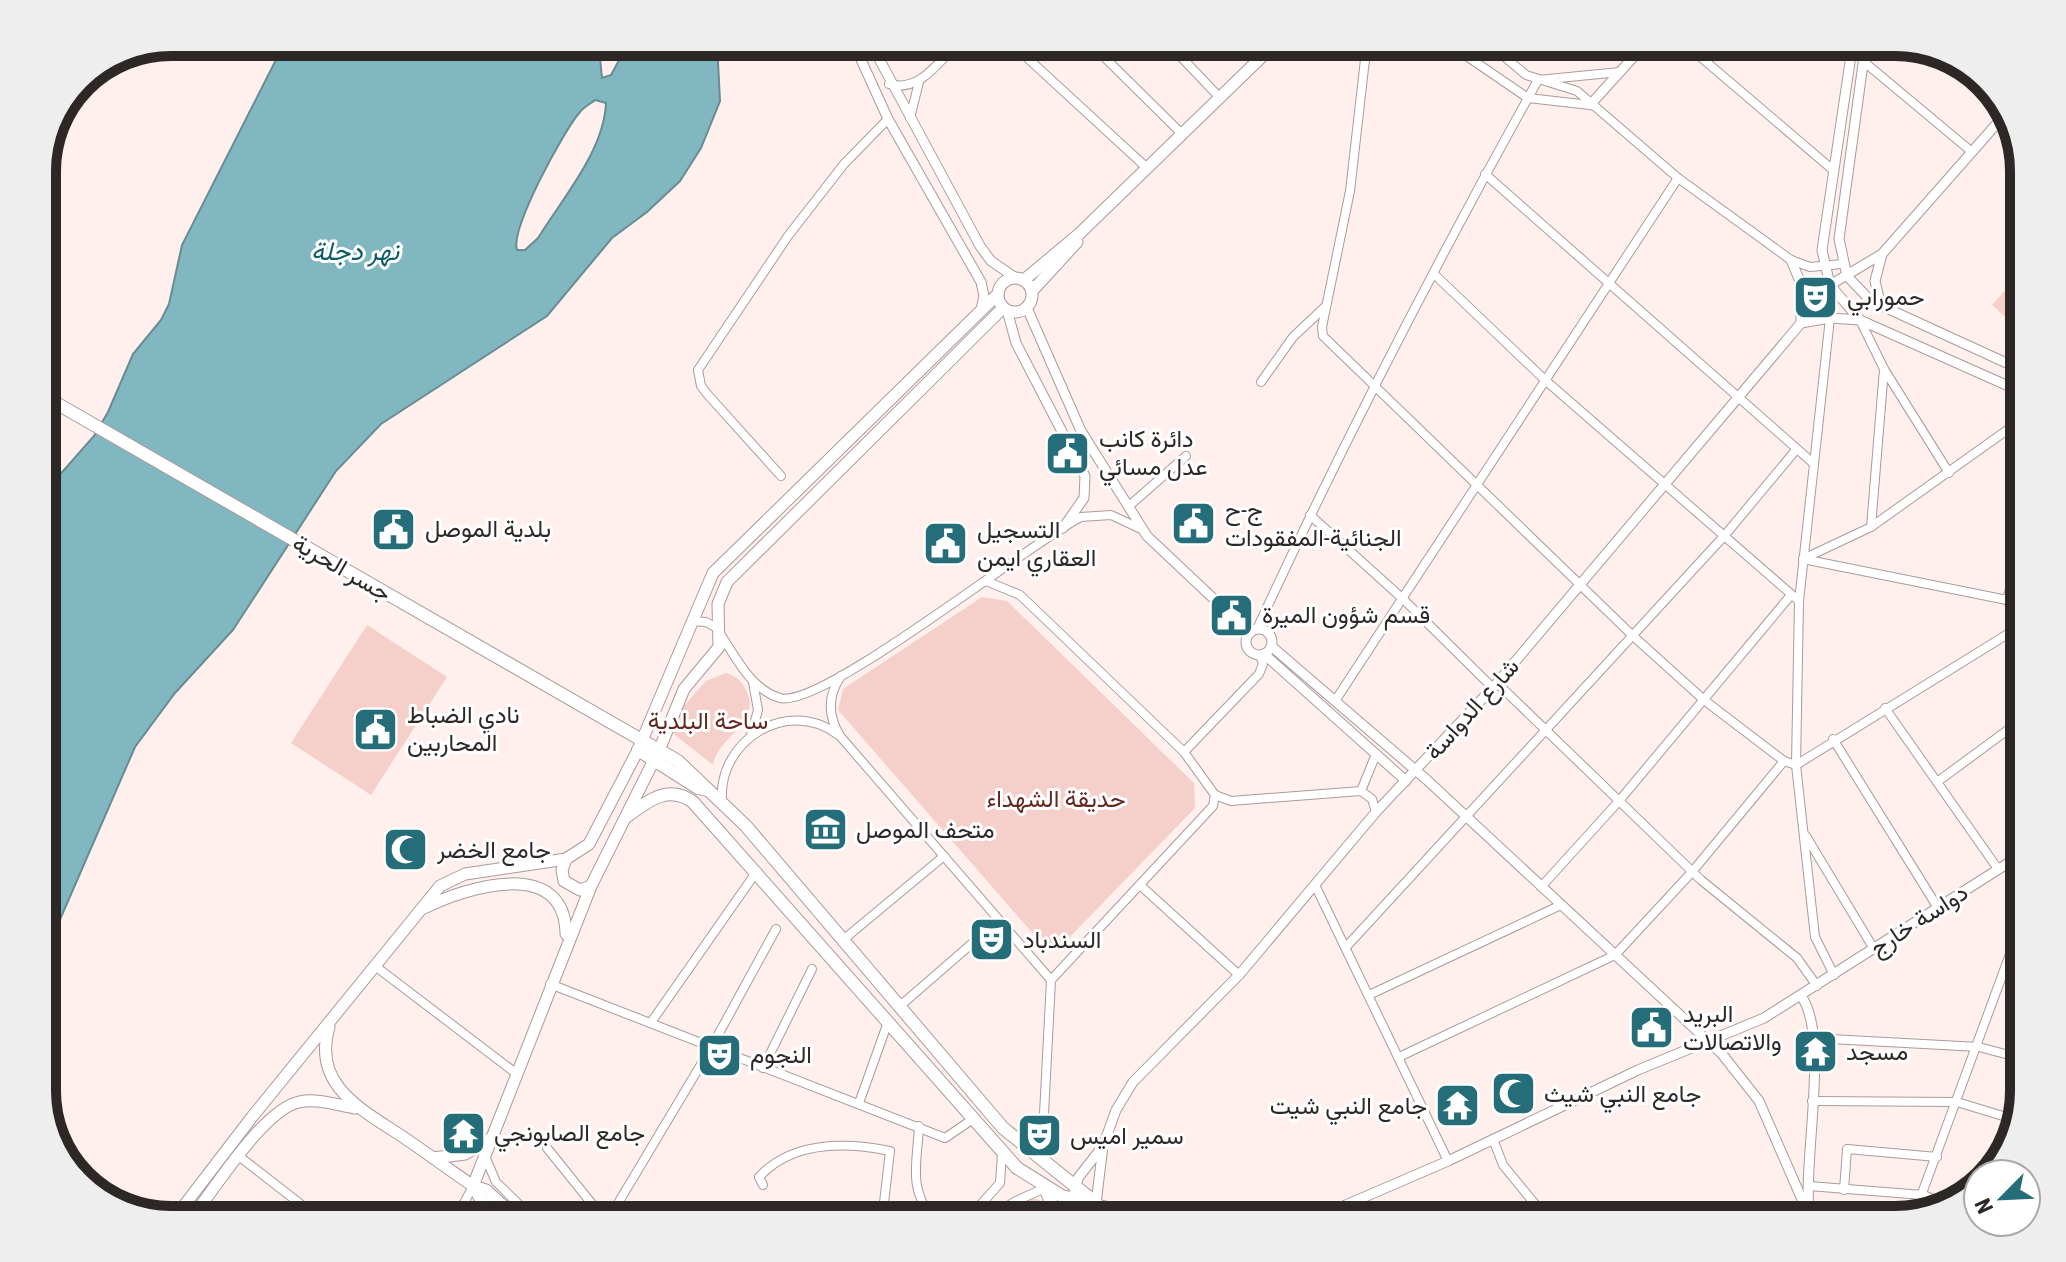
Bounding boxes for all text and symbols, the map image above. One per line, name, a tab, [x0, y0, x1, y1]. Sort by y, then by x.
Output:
water label: نهر دجلة	[311, 236, 401, 267]
theatre icon: حمورابي	[1792, 273, 1840, 321]
place label: حمورابي	[1847, 283, 1925, 316]
place label: دائرة كانب عدل مسائي	[1099, 425, 1207, 486]
public building icon: دائرة كانب عدل مسائي	[1044, 429, 1092, 477]
place label: ج-ح الجنائية-المفقودات	[1225, 496, 1402, 553]
public building icon: ج-ح الجنائية-المفقودات	[1170, 500, 1218, 548]
public building icon: بلدية الموصل	[370, 505, 418, 553]
place label: بلدية الموصل	[425, 515, 551, 544]
place label: التسجيل العقاري ايمن	[977, 516, 1096, 577]
public building icon: التسجيل العقاري ايمن	[922, 520, 970, 568]
street label: جسر الحرية	[287, 529, 396, 608]
public building icon: قسم شؤون الميرة	[1207, 591, 1255, 639]
place label: قسم شؤون الميرة	[1262, 601, 1430, 631]
street label: شارع الدواسة	[1419, 653, 1526, 767]
place label: نادي الضباط المحاربين	[407, 701, 520, 758]
public building icon: نادي الضباط المحاربين	[352, 705, 400, 753]
park label: ساحة البلدية	[648, 707, 768, 735]
park label: حديقة الشهداء	[987, 785, 1125, 814]
museum icon: متحف الموصل	[801, 806, 849, 854]
place label: متحف الموصل	[856, 816, 995, 845]
mosque icon: جامع الخضر	[382, 826, 430, 874]
place label: جامع الخضر	[436, 836, 551, 867]
street label: دواسة خارج	[1865, 878, 1974, 964]
theatre icon: السندباد	[968, 916, 1016, 964]
place label: السندباد	[1023, 926, 1101, 954]
place label: البريد والاتصالات	[1683, 1000, 1782, 1057]
public building icon: البريد والاتصالات	[1628, 1004, 1676, 1052]
temple icon: مسجد	[1791, 1028, 1839, 1076]
theatre icon: النجوم	[695, 1031, 743, 1079]
place label: مسجد	[1846, 1038, 1908, 1066]
place label: النجوم	[750, 1041, 812, 1071]
mosque icon: جامع النبي شيث	[1489, 1070, 1537, 1118]
place label: جامع النبي شيث	[1544, 1080, 1701, 1113]
temple icon: جامع النبي شيت	[1434, 1082, 1482, 1130]
place label: جامع النبي شيت	[1270, 1092, 1427, 1125]
temple icon: جامع الصابونجي	[439, 1109, 487, 1157]
theatre icon: سمير اميس	[1015, 1112, 1063, 1160]
place label: جامع الصابونجي	[494, 1119, 645, 1152]
place label: سمير اميس	[1070, 1122, 1184, 1151]
north arrow	[1962, 1158, 2042, 1238]
text: N	[1970, 1195, 1998, 1217]

